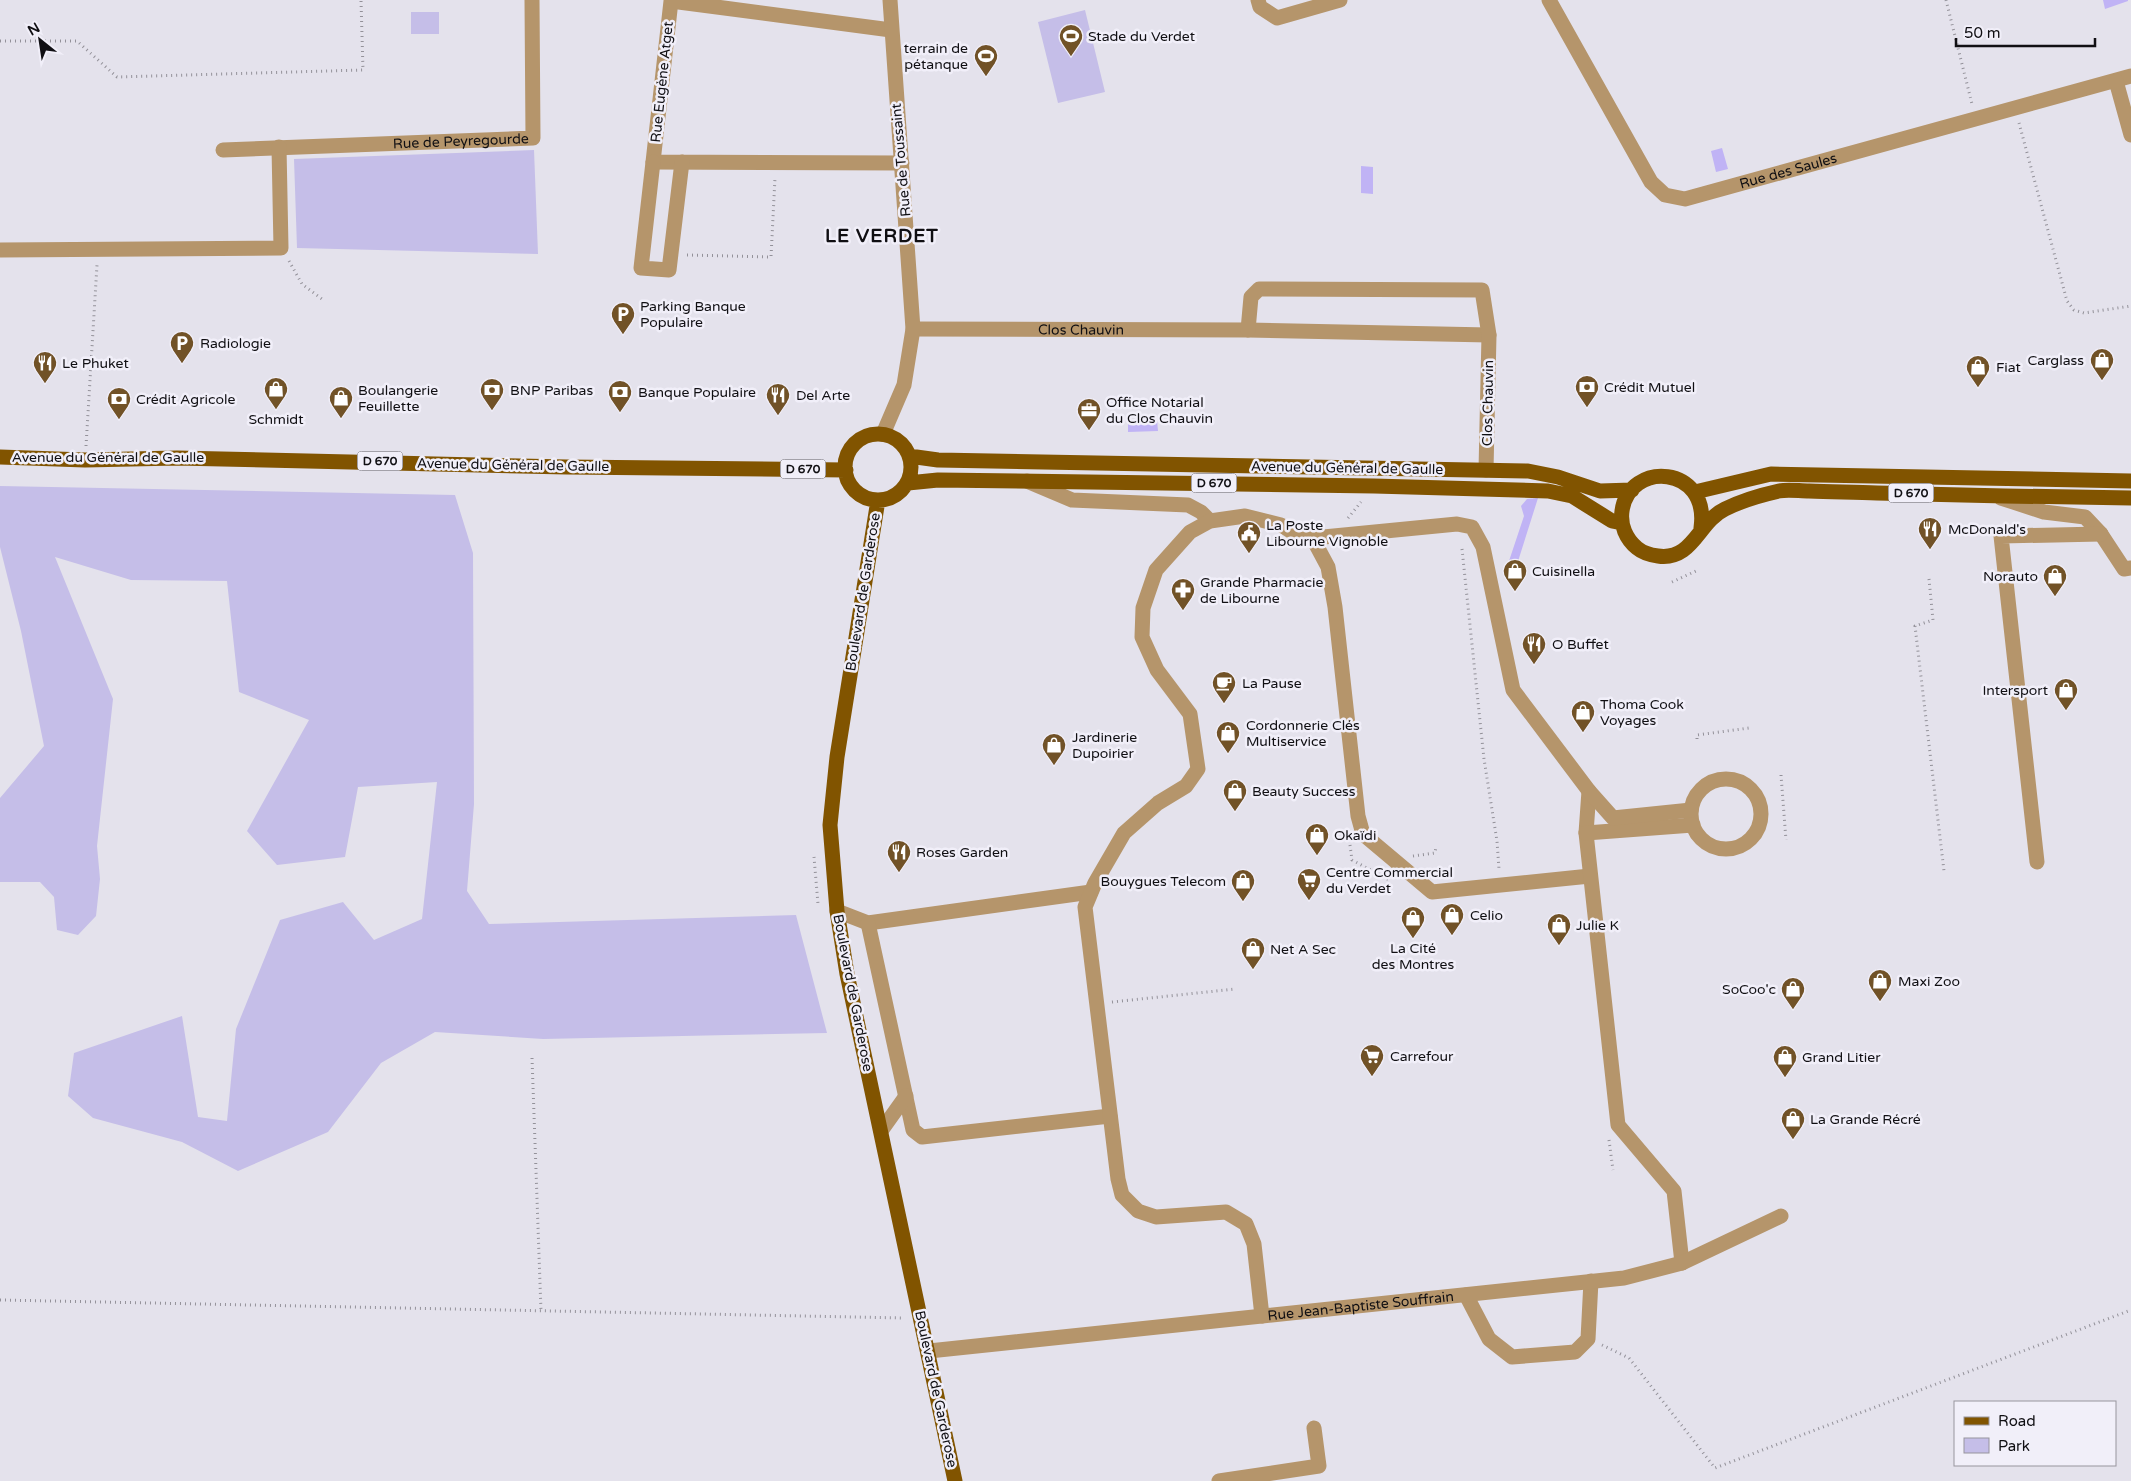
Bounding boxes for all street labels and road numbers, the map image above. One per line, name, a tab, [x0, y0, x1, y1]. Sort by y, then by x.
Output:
street label: Rue Eugène Atget	[647, 20, 677, 143]
street label: Rue de Toussaint	[888, 102, 914, 217]
street label: Rue de Peyregourde	[393, 130, 529, 152]
street label: Rue des Saules	[1737, 149, 1839, 192]
street label: Clos Chauvin	[1038, 321, 1124, 338]
street label: Clos Chauvin	[1479, 360, 1497, 446]
street label: Avenue du Général de Gaulle	[12, 449, 204, 466]
road number: D 670	[358, 452, 402, 471]
street label: Avenue du Général de Gaulle	[417, 455, 609, 475]
street label: Avenue du Général de Gaulle	[1251, 458, 1443, 478]
road number: D 670	[780, 459, 826, 478]
road number: D 670	[1192, 473, 1236, 492]
road number: D 670	[1888, 483, 1934, 502]
street label: Boulevard de Garderose	[842, 512, 884, 672]
street label: Boulevard de Garderose	[829, 913, 877, 1073]
street label: Rue Jean-Baptiste Souffrain	[1267, 1287, 1455, 1324]
street label: Boulevard de Garderose	[911, 1309, 961, 1469]

